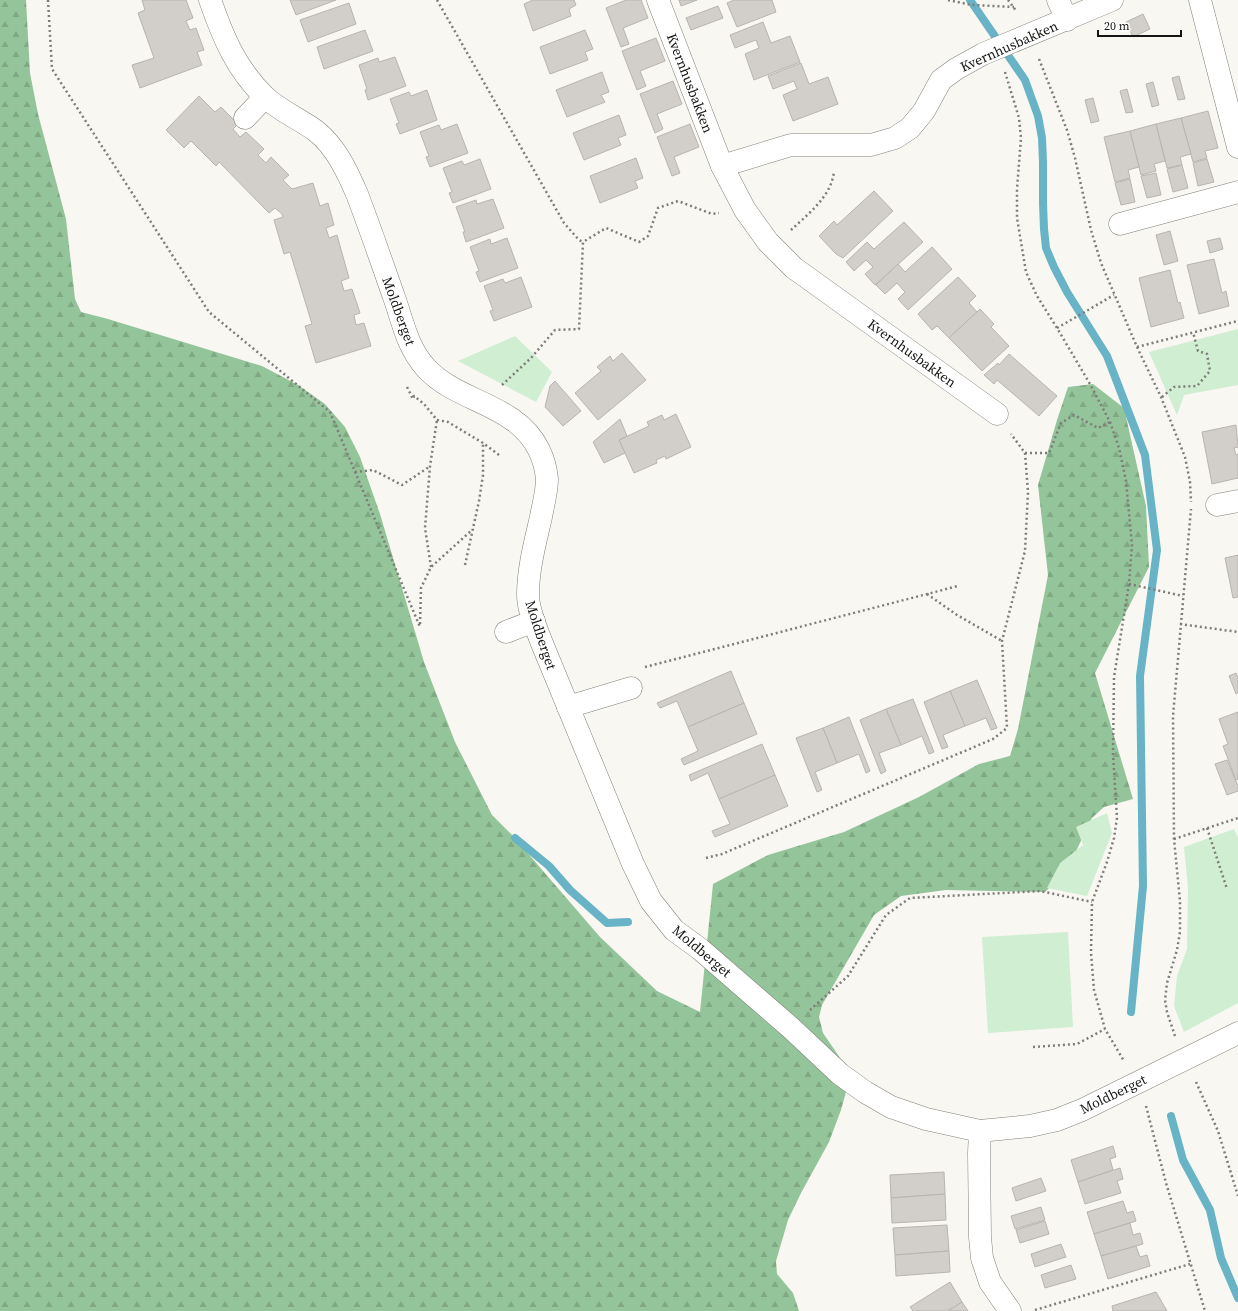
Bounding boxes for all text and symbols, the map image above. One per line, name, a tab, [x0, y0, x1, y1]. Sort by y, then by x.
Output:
scale bar	[1098, 12, 1181, 38]
street label: Kvernhusbakken	[957, 15, 1062, 77]
text: 20 m	[1104, 18, 1130, 34]
street label: Kvernhusbakken	[662, 30, 718, 136]
street label: Moldberget	[377, 274, 421, 349]
street label: Kvernhusbakken	[864, 314, 961, 392]
street label: Moldberget	[520, 598, 562, 673]
street label: Moldberget	[668, 920, 736, 982]
street label: Moldberget	[1076, 1069, 1150, 1119]

